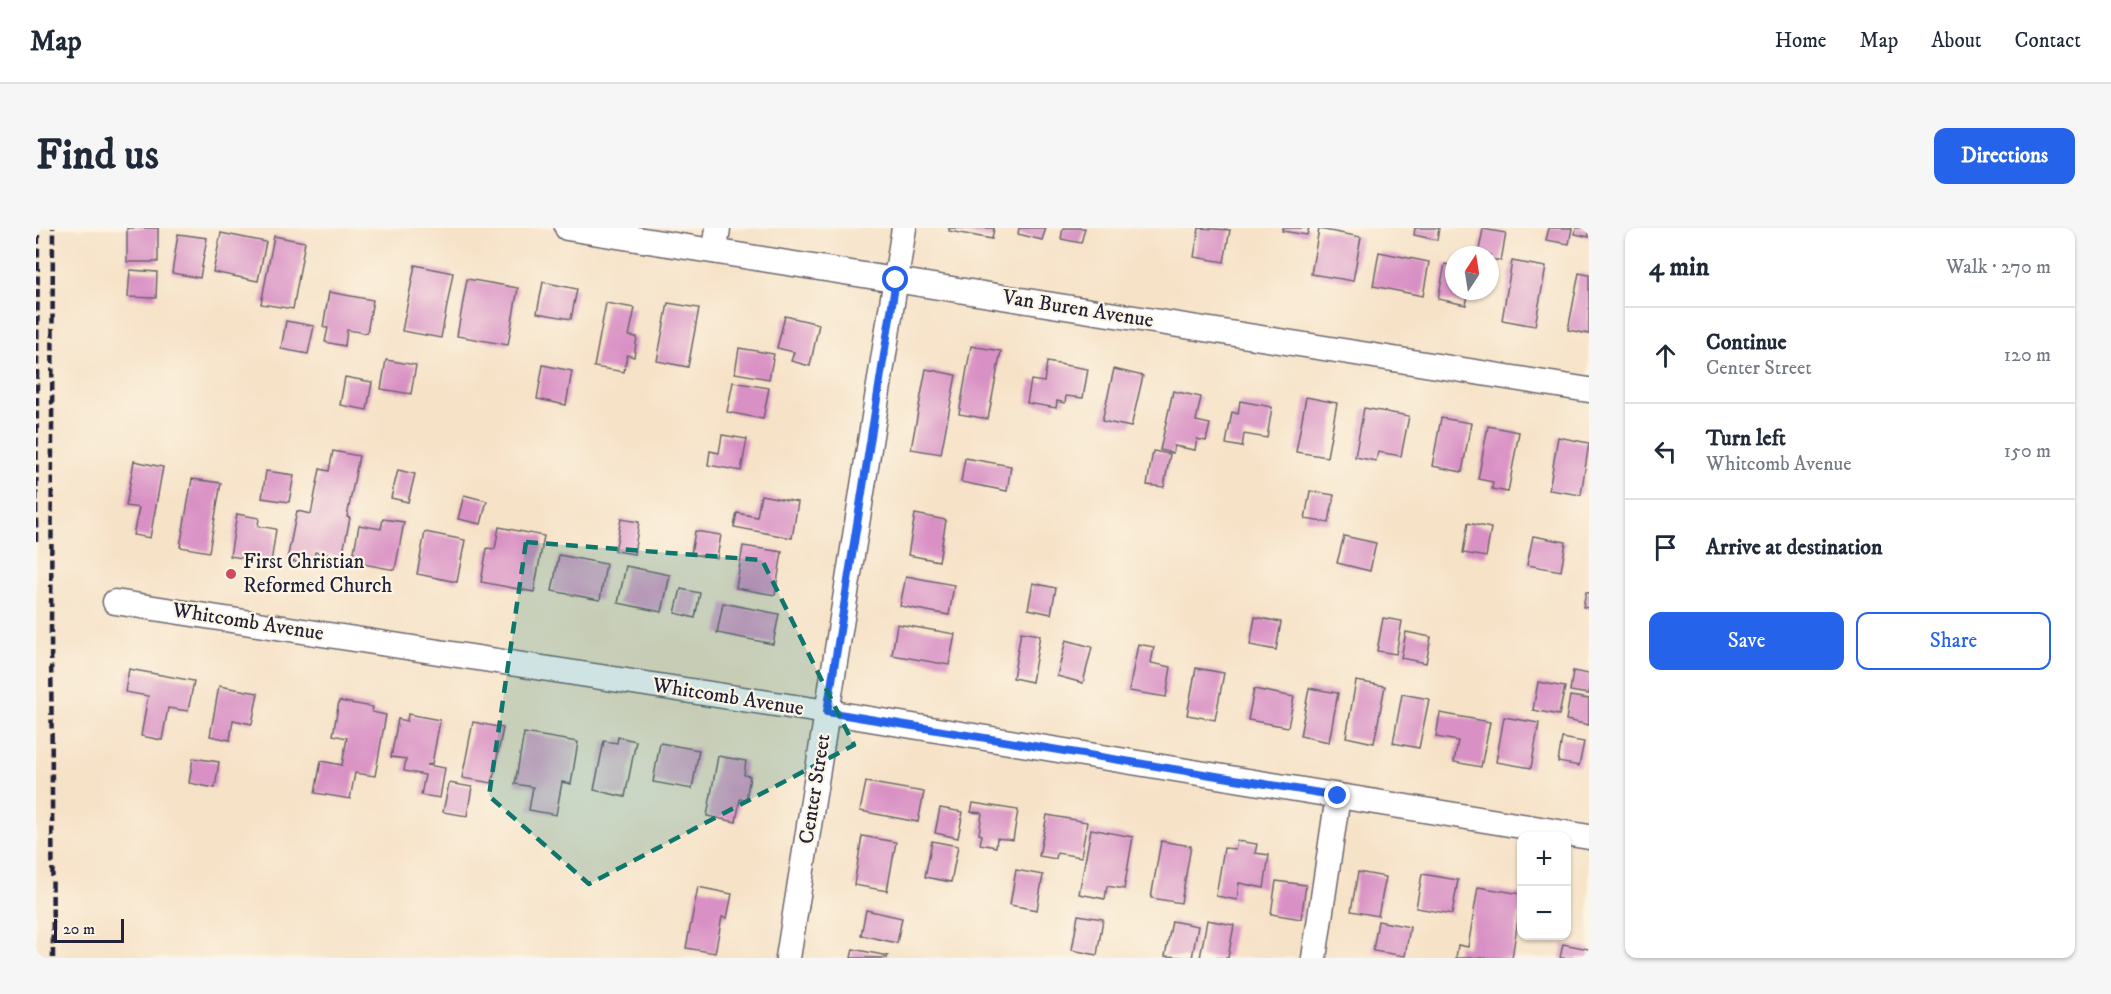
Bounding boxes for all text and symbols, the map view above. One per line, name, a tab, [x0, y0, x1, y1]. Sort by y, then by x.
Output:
text: Map	[30, 24, 82, 59]
text: Home	[1775, 28, 1827, 54]
text: Map	[1860, 28, 1898, 54]
text: About	[1931, 28, 1982, 54]
text: Contact	[2015, 28, 2081, 54]
button: Directions	[1934, 128, 2075, 184]
text: Find us	[36, 130, 159, 182]
north arrow	[1445, 246, 1499, 300]
text: 4 min	[1649, 251, 1709, 284]
text: Walk · 270 m	[1946, 255, 2051, 280]
route start	[882, 266, 908, 292]
street label: Van Buren Avenue	[1000, 284, 1156, 334]
text: Continue	[1706, 329, 1787, 356]
icon: ahead	[1649, 339, 1682, 372]
text: 120 m	[2004, 343, 2051, 368]
text: Center Street	[1706, 356, 1812, 381]
text: Turn left	[1706, 425, 1786, 452]
icon: left	[1649, 435, 1682, 468]
text: 150 m	[2004, 439, 2051, 464]
text: Whitcomb Avenue	[1706, 452, 1851, 477]
icon: arrive	[1649, 531, 1682, 564]
text: Arrive at destination	[1706, 534, 1883, 561]
place label: First Christian Reformed Church	[243, 549, 392, 599]
marker: First Christian Reformed Church	[224, 567, 238, 581]
street label: Whitcomb Avenue	[170, 597, 326, 647]
button: Save	[1649, 612, 1844, 670]
button: Share	[1856, 612, 2051, 670]
street label: Whitcomb Avenue	[650, 672, 806, 722]
street label: Center Street	[793, 732, 837, 846]
route end	[1324, 782, 1350, 808]
map controls	[1517, 832, 1571, 940]
button: +	[1517, 832, 1571, 886]
button: −	[1517, 886, 1571, 940]
scale bar	[54, 916, 124, 944]
text: 20 m	[63, 919, 95, 939]

